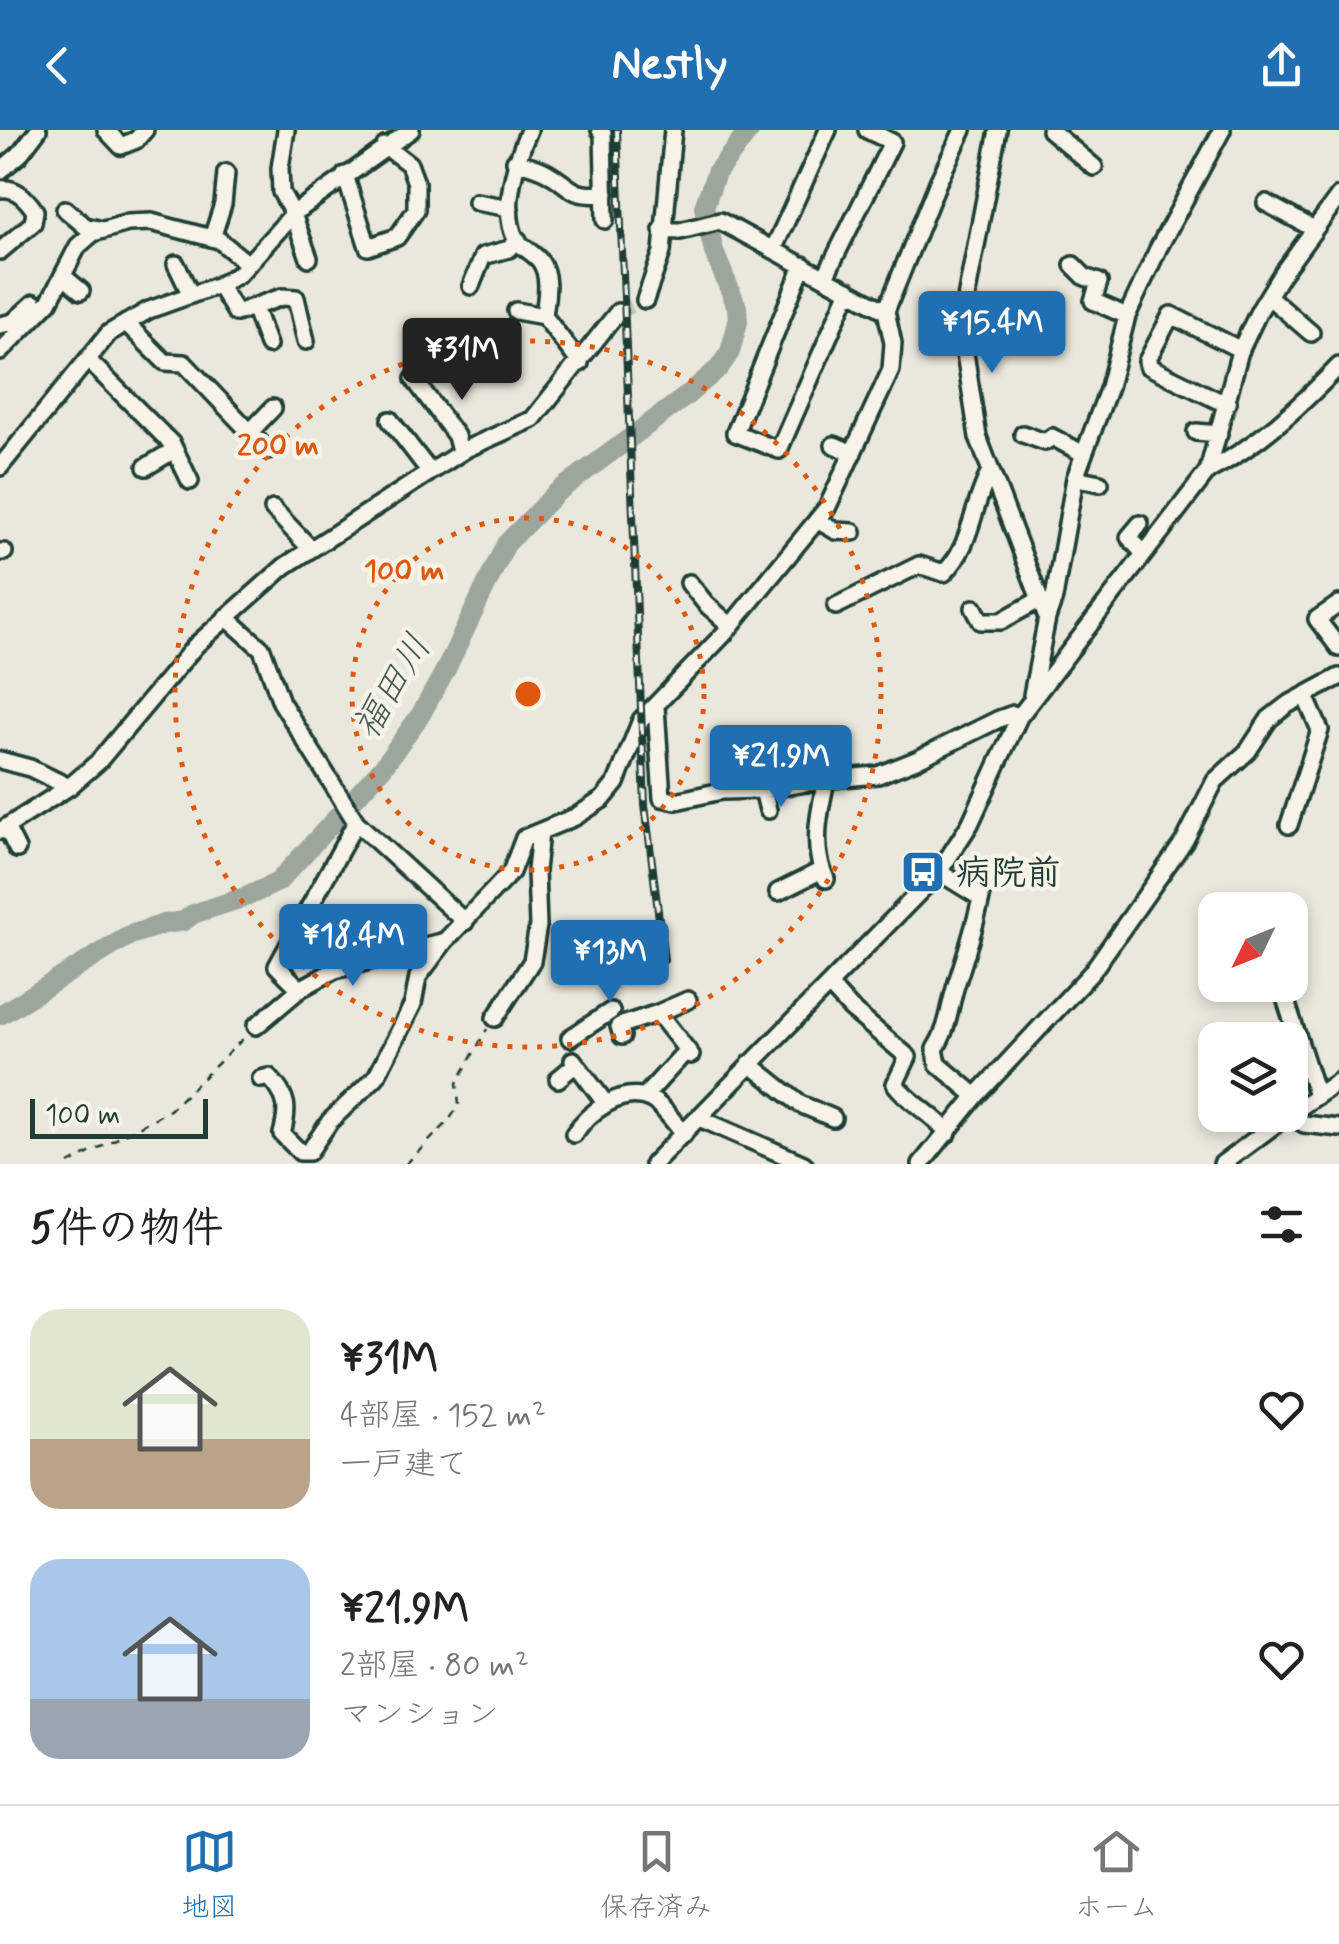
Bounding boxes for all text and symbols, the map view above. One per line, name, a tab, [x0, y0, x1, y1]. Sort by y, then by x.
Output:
text: Nestly	[611, 36, 728, 95]
icon: back	[30, 38, 85, 93]
icon: share	[1254, 38, 1309, 93]
pin: ¥15.4M	[911, 291, 1073, 376]
text: ¥15.4M	[940, 302, 1044, 344]
pin: ¥31M	[403, 318, 521, 403]
text: ¥31M	[425, 329, 499, 371]
text: 200 m	[237, 427, 319, 466]
text: 100 m	[364, 552, 444, 591]
water label: 福田川	[343, 626, 444, 749]
centre of rings	[510, 676, 546, 712]
pin: ¥21.9M	[700, 725, 862, 810]
text: ¥21.9M	[732, 736, 830, 778]
bus stop icon: 病院前	[900, 849, 946, 895]
place label: 病院前	[956, 851, 1061, 897]
north arrow	[1198, 892, 1308, 1002]
map controls	[1198, 892, 1308, 1132]
pin: ¥18.4M	[272, 904, 434, 989]
text: ¥18.4M	[301, 915, 405, 957]
pin: ¥13M	[551, 920, 669, 1005]
text: ¥13M	[573, 931, 647, 973]
button: layers	[1198, 1022, 1308, 1132]
scale bar	[30, 1094, 208, 1138]
text: 100 m	[45, 1098, 120, 1135]
icon: filters	[1254, 1197, 1309, 1252]
text: 5件の物件	[30, 1202, 223, 1257]
text: ¥31M	[340, 1333, 438, 1388]
icon: home	[110, 1349, 230, 1469]
icon: heart	[1254, 1382, 1309, 1437]
text: 4部屋 · 152 m²	[340, 1395, 546, 1437]
text: 一戸建て	[340, 1444, 468, 1486]
text: ¥21.9M	[340, 1583, 469, 1638]
icon: home	[110, 1599, 230, 1719]
icon: heart	[1254, 1632, 1309, 1687]
text: 2部屋 · 80 m²	[340, 1645, 529, 1687]
text: マンション	[340, 1694, 499, 1736]
tab: 地図	[181, 1824, 237, 1927]
tab: 保存済み	[600, 1824, 712, 1927]
tab: ホーム	[1075, 1824, 1158, 1927]

